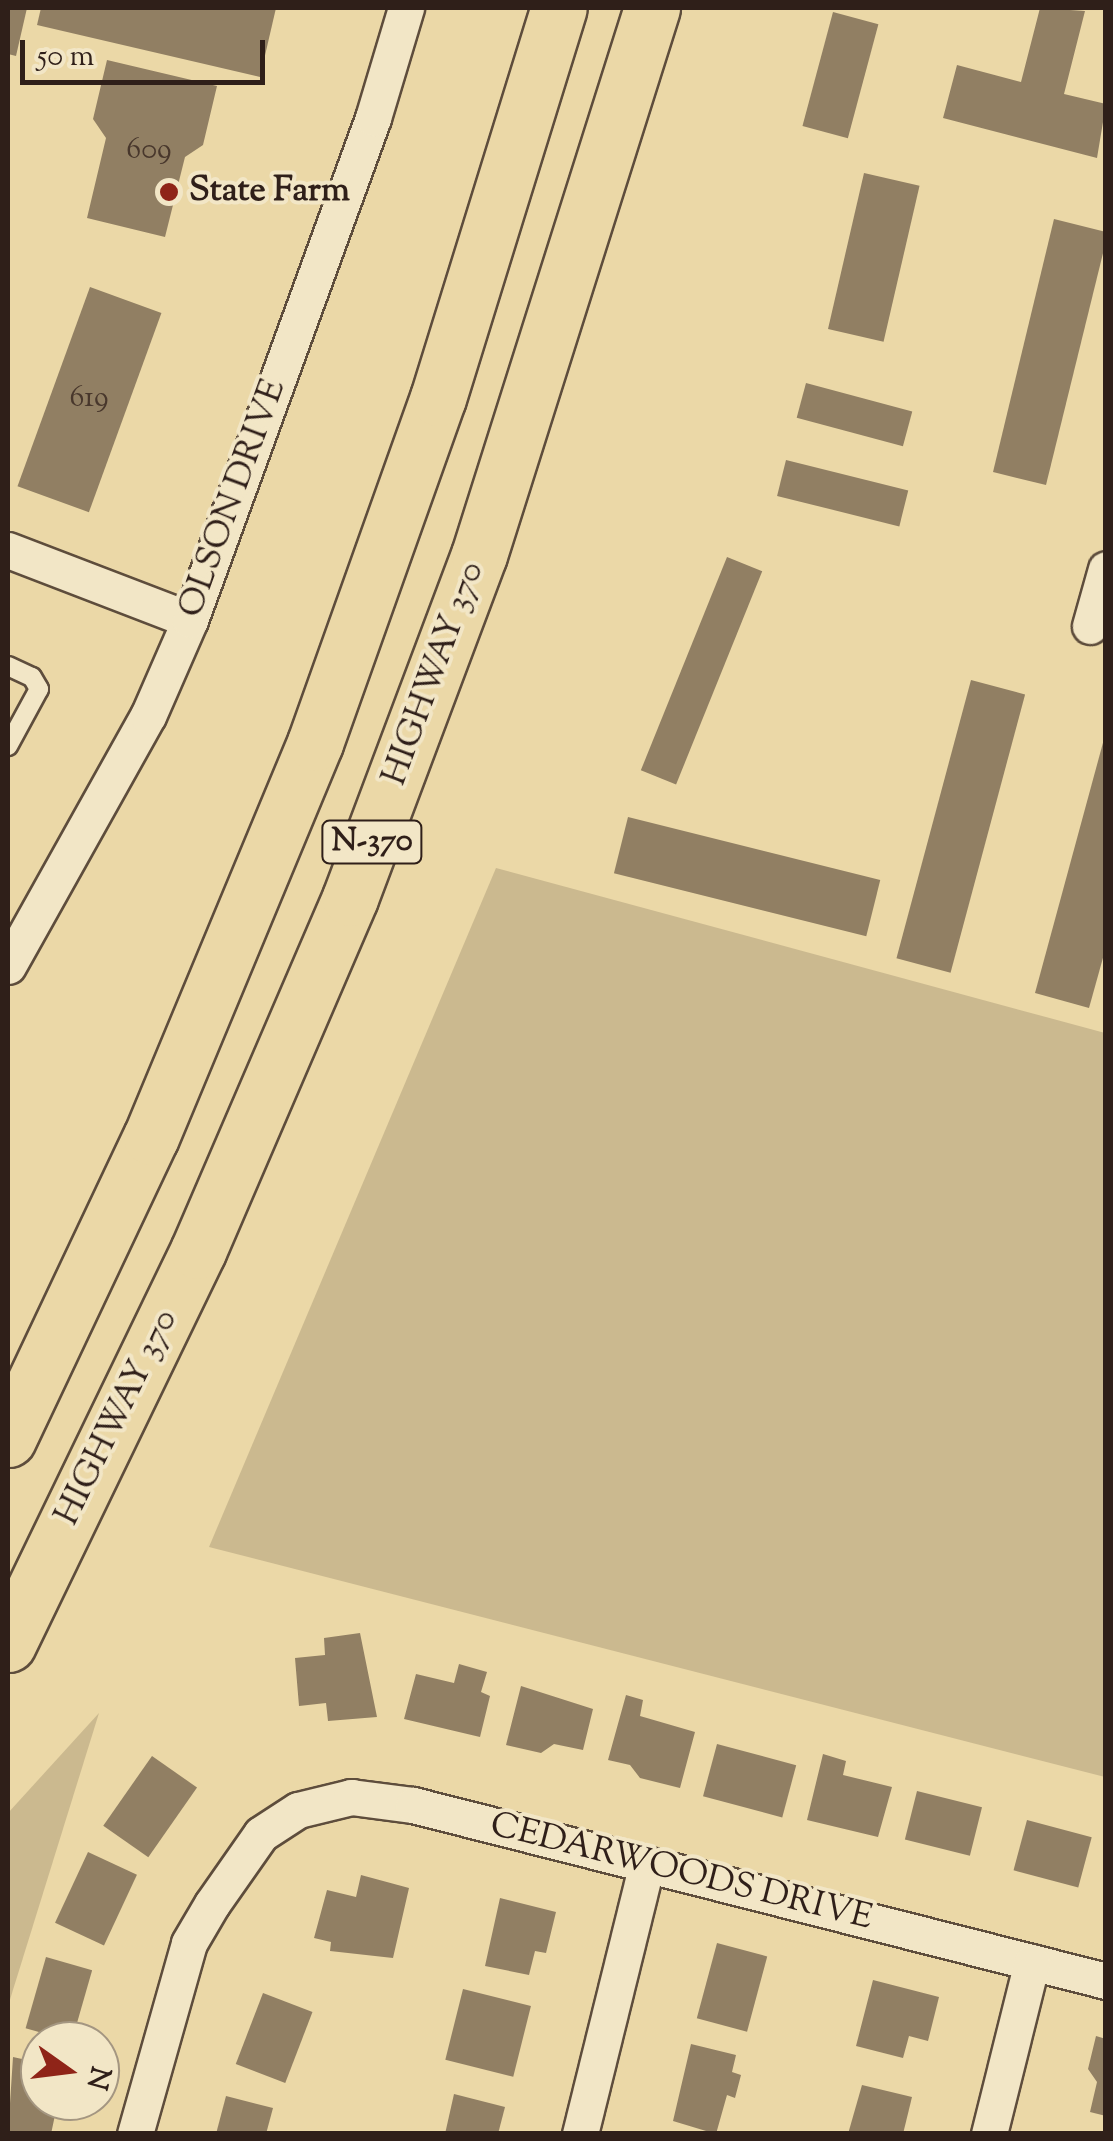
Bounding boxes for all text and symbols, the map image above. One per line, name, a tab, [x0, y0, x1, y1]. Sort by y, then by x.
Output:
scale bar	[25, 20, 270, 82]
text: 50 m	[37, 36, 94, 79]
house number: 609	[126, 133, 172, 169]
place label: State Farm	[189, 171, 350, 213]
marker: State Farm	[158, 181, 180, 203]
street label: OLSON DRIVE	[171, 374, 297, 624]
house number: 619	[69, 381, 109, 417]
street label: HIGHWAY 370	[375, 557, 495, 791]
road number: N-370	[320, 815, 424, 869]
street label: HIGHWAY 370	[48, 1303, 188, 1533]
street label: CEDARWOODS DRIVE	[486, 1805, 876, 1941]
north arrow	[20, 2021, 120, 2121]
text: N	[75, 2062, 119, 2093]

